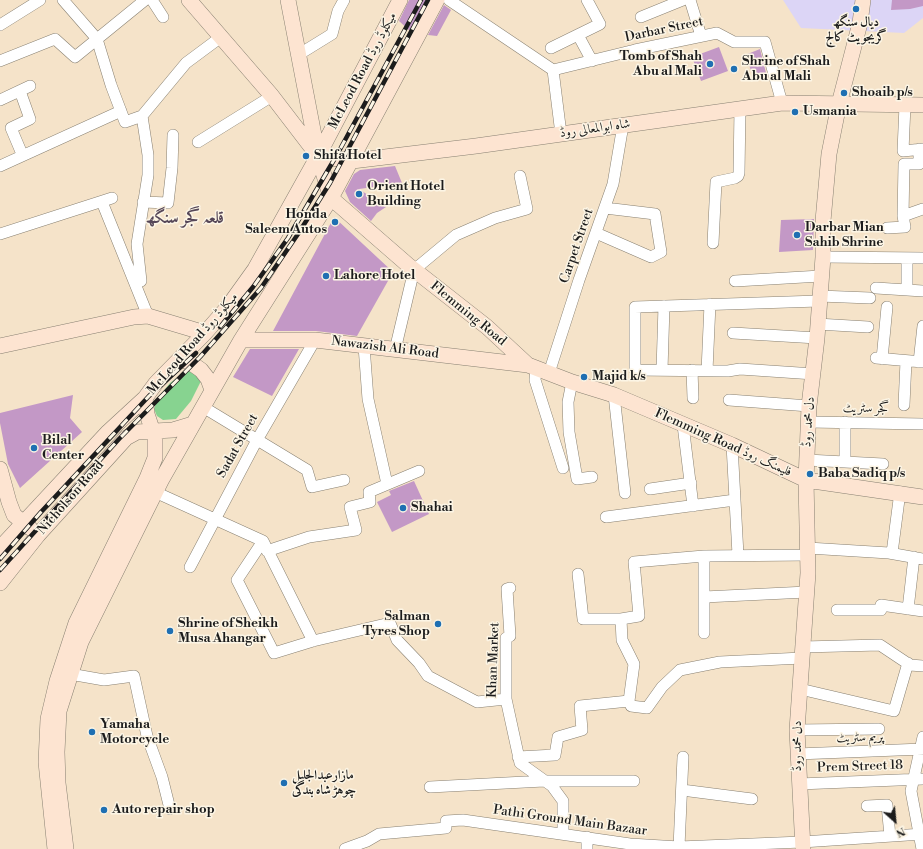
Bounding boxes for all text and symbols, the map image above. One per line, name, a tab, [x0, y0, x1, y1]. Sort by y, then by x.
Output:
marker: دیال سنگھ گریجویٹ کالج	[851, 4, 861, 14]
street label: McLeod Road میکلوڈ روڈ	[326, 10, 400, 132]
street label: Darbar Street	[623, 14, 705, 46]
place label: دیال سنگھ گریجویٹ کالج	[825, 15, 887, 46]
place label: Tomb of Shah Abu al Mali	[619, 49, 702, 80]
place label: Shrine of Shah Abu al Mali	[742, 54, 830, 85]
marker: Tomb of Shah Abu al Mali	[705, 59, 715, 69]
marker: Shrine of Shah Abu al Mali	[729, 64, 739, 74]
place label: Shoaib p/s	[852, 85, 913, 101]
marker: Shoaib p/s	[839, 88, 849, 98]
place label: Usmania	[803, 104, 857, 120]
marker: Usmania	[790, 107, 800, 117]
street label: شاہ ابوالمعالی روڈ	[559, 116, 631, 142]
place label: Shifa Hotel	[314, 148, 382, 164]
marker: Shifa Hotel	[301, 151, 311, 161]
place label: Orient Hotel Building	[367, 179, 444, 210]
marker: Orient Hotel Building	[354, 189, 364, 199]
place label: Honda Saleem Autos	[245, 207, 327, 238]
street label: Carpet Street	[557, 207, 597, 285]
district label: قلعہ گجر سنگھ	[146, 209, 224, 229]
marker: Honda Saleem Autos	[330, 217, 340, 227]
place label: Darbar Mian Sahib Shrine	[805, 220, 884, 251]
marker: Darbar Mian Sahib Shrine	[792, 230, 802, 240]
place label: Lahore Hotel	[334, 268, 415, 284]
marker: Lahore Hotel	[321, 271, 331, 281]
street label: Flemming Road	[427, 279, 509, 349]
street label: McLeod Road میکلوڈ روڈ	[144, 290, 242, 398]
street label: Nawazish Ali Road	[330, 334, 440, 362]
place label: Majid k/s	[592, 369, 646, 385]
marker: Majid k/s	[579, 372, 589, 382]
street label: دل محمد روڈ	[799, 396, 819, 448]
street label: گجر سٹریٹ	[843, 401, 889, 417]
street label: Flemming Road فلیمنگ روڈ	[652, 406, 794, 480]
street label: Sadat Street	[214, 411, 262, 481]
place label: Bilal Center	[42, 433, 84, 464]
marker: Bilal Center	[29, 443, 39, 453]
street label: Nicholson Road	[35, 458, 107, 538]
place label: Baba Sadiq p/s	[818, 466, 905, 482]
marker: Baba Sadiq p/s	[805, 469, 815, 479]
place label: Shahai	[411, 500, 453, 516]
marker: Shahai	[398, 503, 408, 513]
place label: Salman Tyres Shop	[363, 609, 430, 640]
place label: Shrine of Sheikh Musa Ahangar	[178, 616, 278, 647]
marker: Salman Tyres Shop	[433, 619, 443, 629]
street label: Khan Market	[485, 622, 503, 698]
marker: Shrine of Sheikh Musa Ahangar	[165, 626, 175, 636]
place label: Yamaha Motorcycle	[100, 717, 169, 748]
street label: دل محمد روڈ	[790, 721, 806, 771]
marker: Yamaha Motorcycle	[87, 727, 97, 737]
street label: پریم سٹریٹ	[836, 729, 884, 747]
street label: Prem Street 18	[817, 758, 903, 776]
place label: مازارعبدالجلیل چوہڑ شاہ بندگی	[292, 768, 356, 799]
marker: مازارعبدالجلیل چوہڑ شاہ بندگی	[279, 778, 289, 788]
north arrow	[875, 801, 915, 841]
place label: Auto repair shop	[112, 802, 215, 818]
street label: Pathi Ground Main Bazaar	[492, 802, 648, 840]
marker: Auto repair shop	[99, 805, 109, 815]
text: N	[893, 823, 908, 840]

